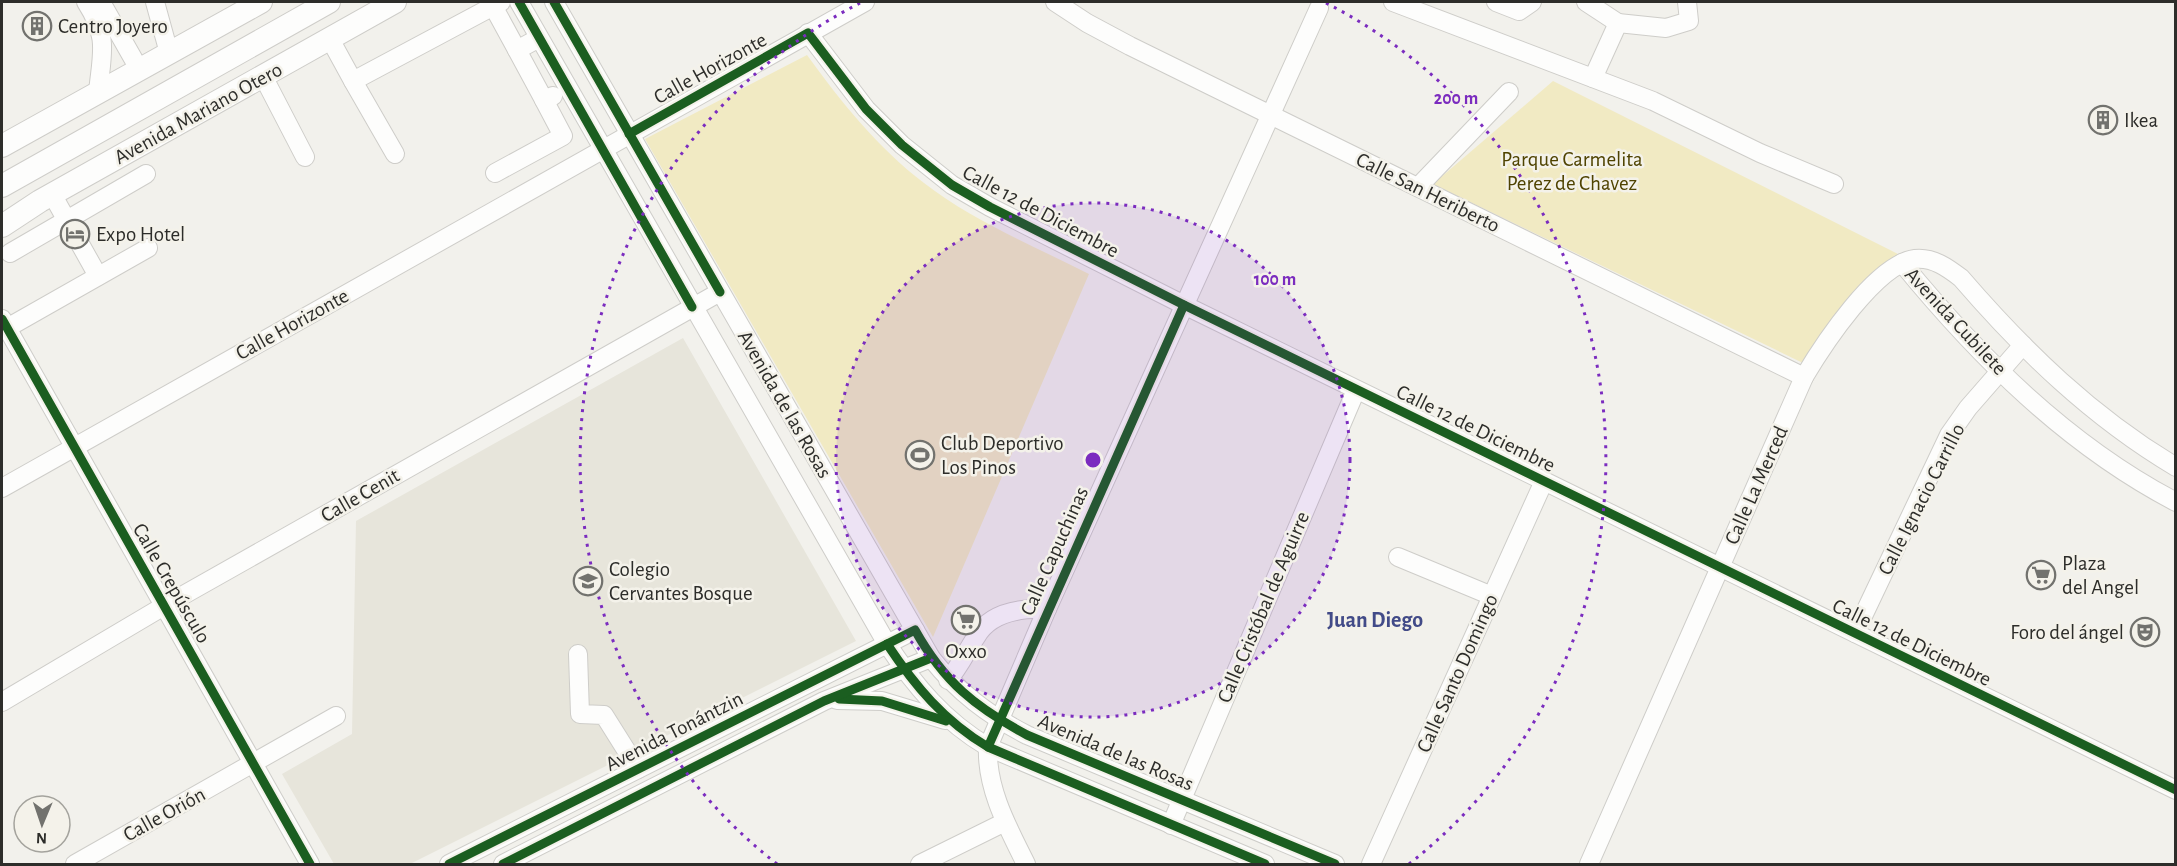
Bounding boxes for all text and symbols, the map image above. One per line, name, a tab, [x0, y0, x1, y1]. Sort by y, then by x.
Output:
building icon: Centro Joyero	[21, 10, 53, 42]
place label: Centro Joyero	[58, 16, 168, 37]
street label: Calle Horizonte	[650, 29, 770, 108]
street label: Avenida Mariano Otero	[111, 59, 286, 168]
text: 200 m	[1434, 90, 1478, 108]
building icon: Ikea	[2087, 104, 2119, 136]
place label: Ikea	[2124, 110, 2159, 131]
street label: Calle San Heriberto	[1353, 149, 1503, 236]
park label: Parque Carmelita Perez de Chavez	[1501, 149, 1643, 194]
street label: Calle 12 de Diciembre	[959, 161, 1122, 261]
hotel icon: Expo Hotel	[59, 218, 91, 250]
place label: Expo Hotel	[96, 224, 185, 245]
street label: Avenida Cubilete	[1901, 264, 2010, 379]
text: 100 m	[1254, 271, 1296, 289]
street label: Calle Horizonte	[232, 285, 352, 364]
street label: Avenida de las Rosas	[734, 327, 835, 482]
street label: Calle 12 de Diciembre	[1393, 381, 1558, 476]
street label: Calle Ignacio Carrillo	[1874, 420, 1969, 578]
street label: Calle La Merced	[1721, 423, 1792, 548]
place label: Club Deportivo Los Pinos	[941, 433, 1064, 478]
sports icon: Club Deportivo Los Pinos	[904, 439, 936, 471]
centre of rings	[1083, 450, 1103, 470]
street label: Calle Cenit	[317, 464, 403, 526]
street label: Calle Capuchinas	[1017, 484, 1092, 619]
street label: Calle Cristóbal de Aguirre	[1214, 508, 1313, 706]
street label: Calle Crepúsculo	[129, 520, 214, 647]
place label: Plaza del Angel	[2062, 553, 2139, 598]
place label: Colegio Cervantes Bosque	[609, 559, 753, 604]
supermarket icon: Plaza del Angel	[2025, 559, 2057, 591]
school or university icon: Colegio Cervantes Bosque	[572, 565, 604, 597]
street label: Calle Santo Domingo	[1413, 591, 1502, 756]
street label: Calle 12 de Diciembre	[1829, 595, 1994, 690]
supermarket icon: Oxxo	[950, 604, 982, 636]
district label: Juan Diego	[1327, 609, 1423, 631]
theatre icon: Foro del ángel	[2129, 616, 2161, 648]
place label: Foro del ángel	[2010, 622, 2124, 643]
place label: Oxxo	[945, 641, 987, 662]
street label: Avenida Tonántzin	[602, 688, 746, 775]
street label: Avenida de las Rosas	[1035, 710, 1197, 795]
street label: Calle Orión	[120, 783, 209, 846]
north arrow	[12, 794, 72, 854]
text: N	[36, 830, 47, 846]

